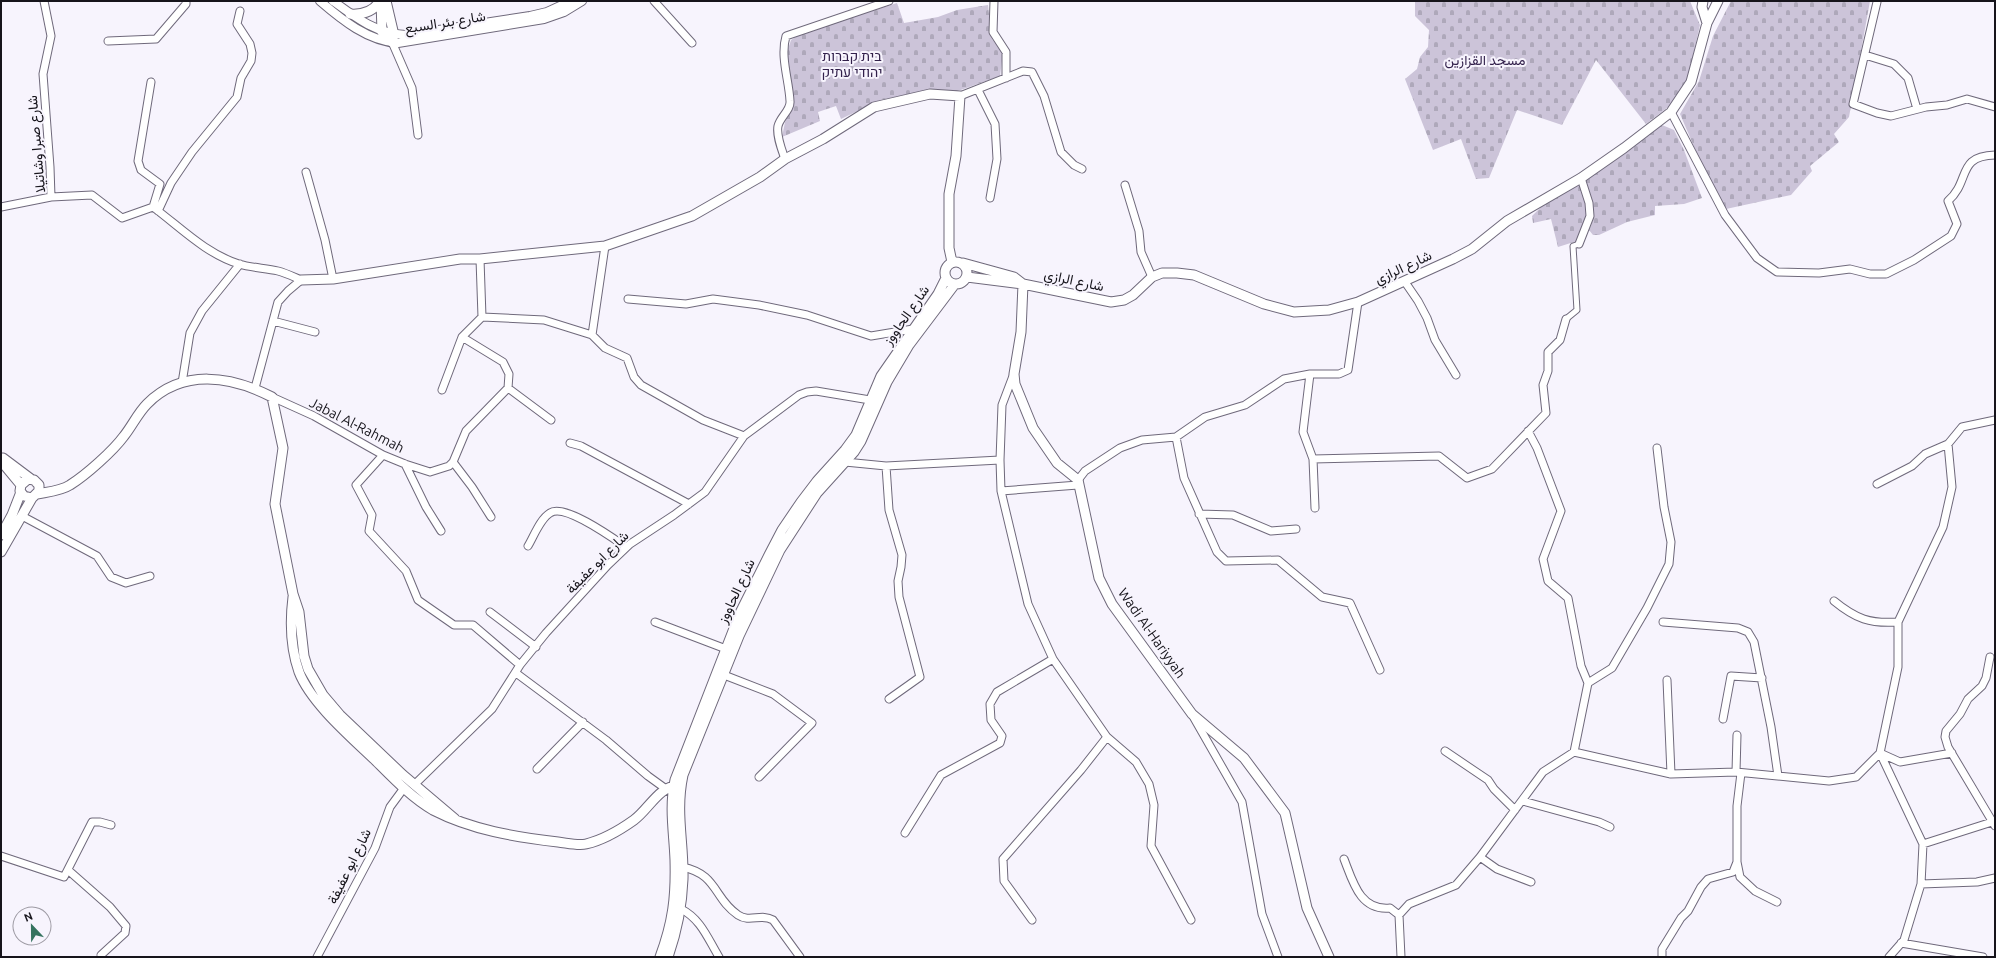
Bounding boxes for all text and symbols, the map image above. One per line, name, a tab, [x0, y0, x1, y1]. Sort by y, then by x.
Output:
street label: شارع بئر السبع	[404, 8, 487, 39]
park label: בית קברות יהודי עתיק	[821, 48, 883, 80]
park label: مسجد القزازين	[1444, 52, 1526, 69]
street label: شارع صبرا وشاتيلا	[24, 94, 51, 193]
street label: شارع الرازي	[1372, 247, 1436, 291]
street label: شارع الرازي	[1042, 266, 1106, 298]
street label: شارع الحاووز	[879, 282, 935, 350]
street label: Jabal Al-Rahmah	[307, 394, 407, 456]
street label: شارع ابو عفيفة	[562, 527, 634, 599]
street label: شارع الحاووز	[714, 556, 761, 628]
street label: Wadi Al-Hariyyah	[1115, 585, 1189, 681]
street label: شارع ابو عفيفة	[324, 826, 377, 908]
north arrow	[12, 906, 52, 946]
text: N	[22, 910, 34, 924]

